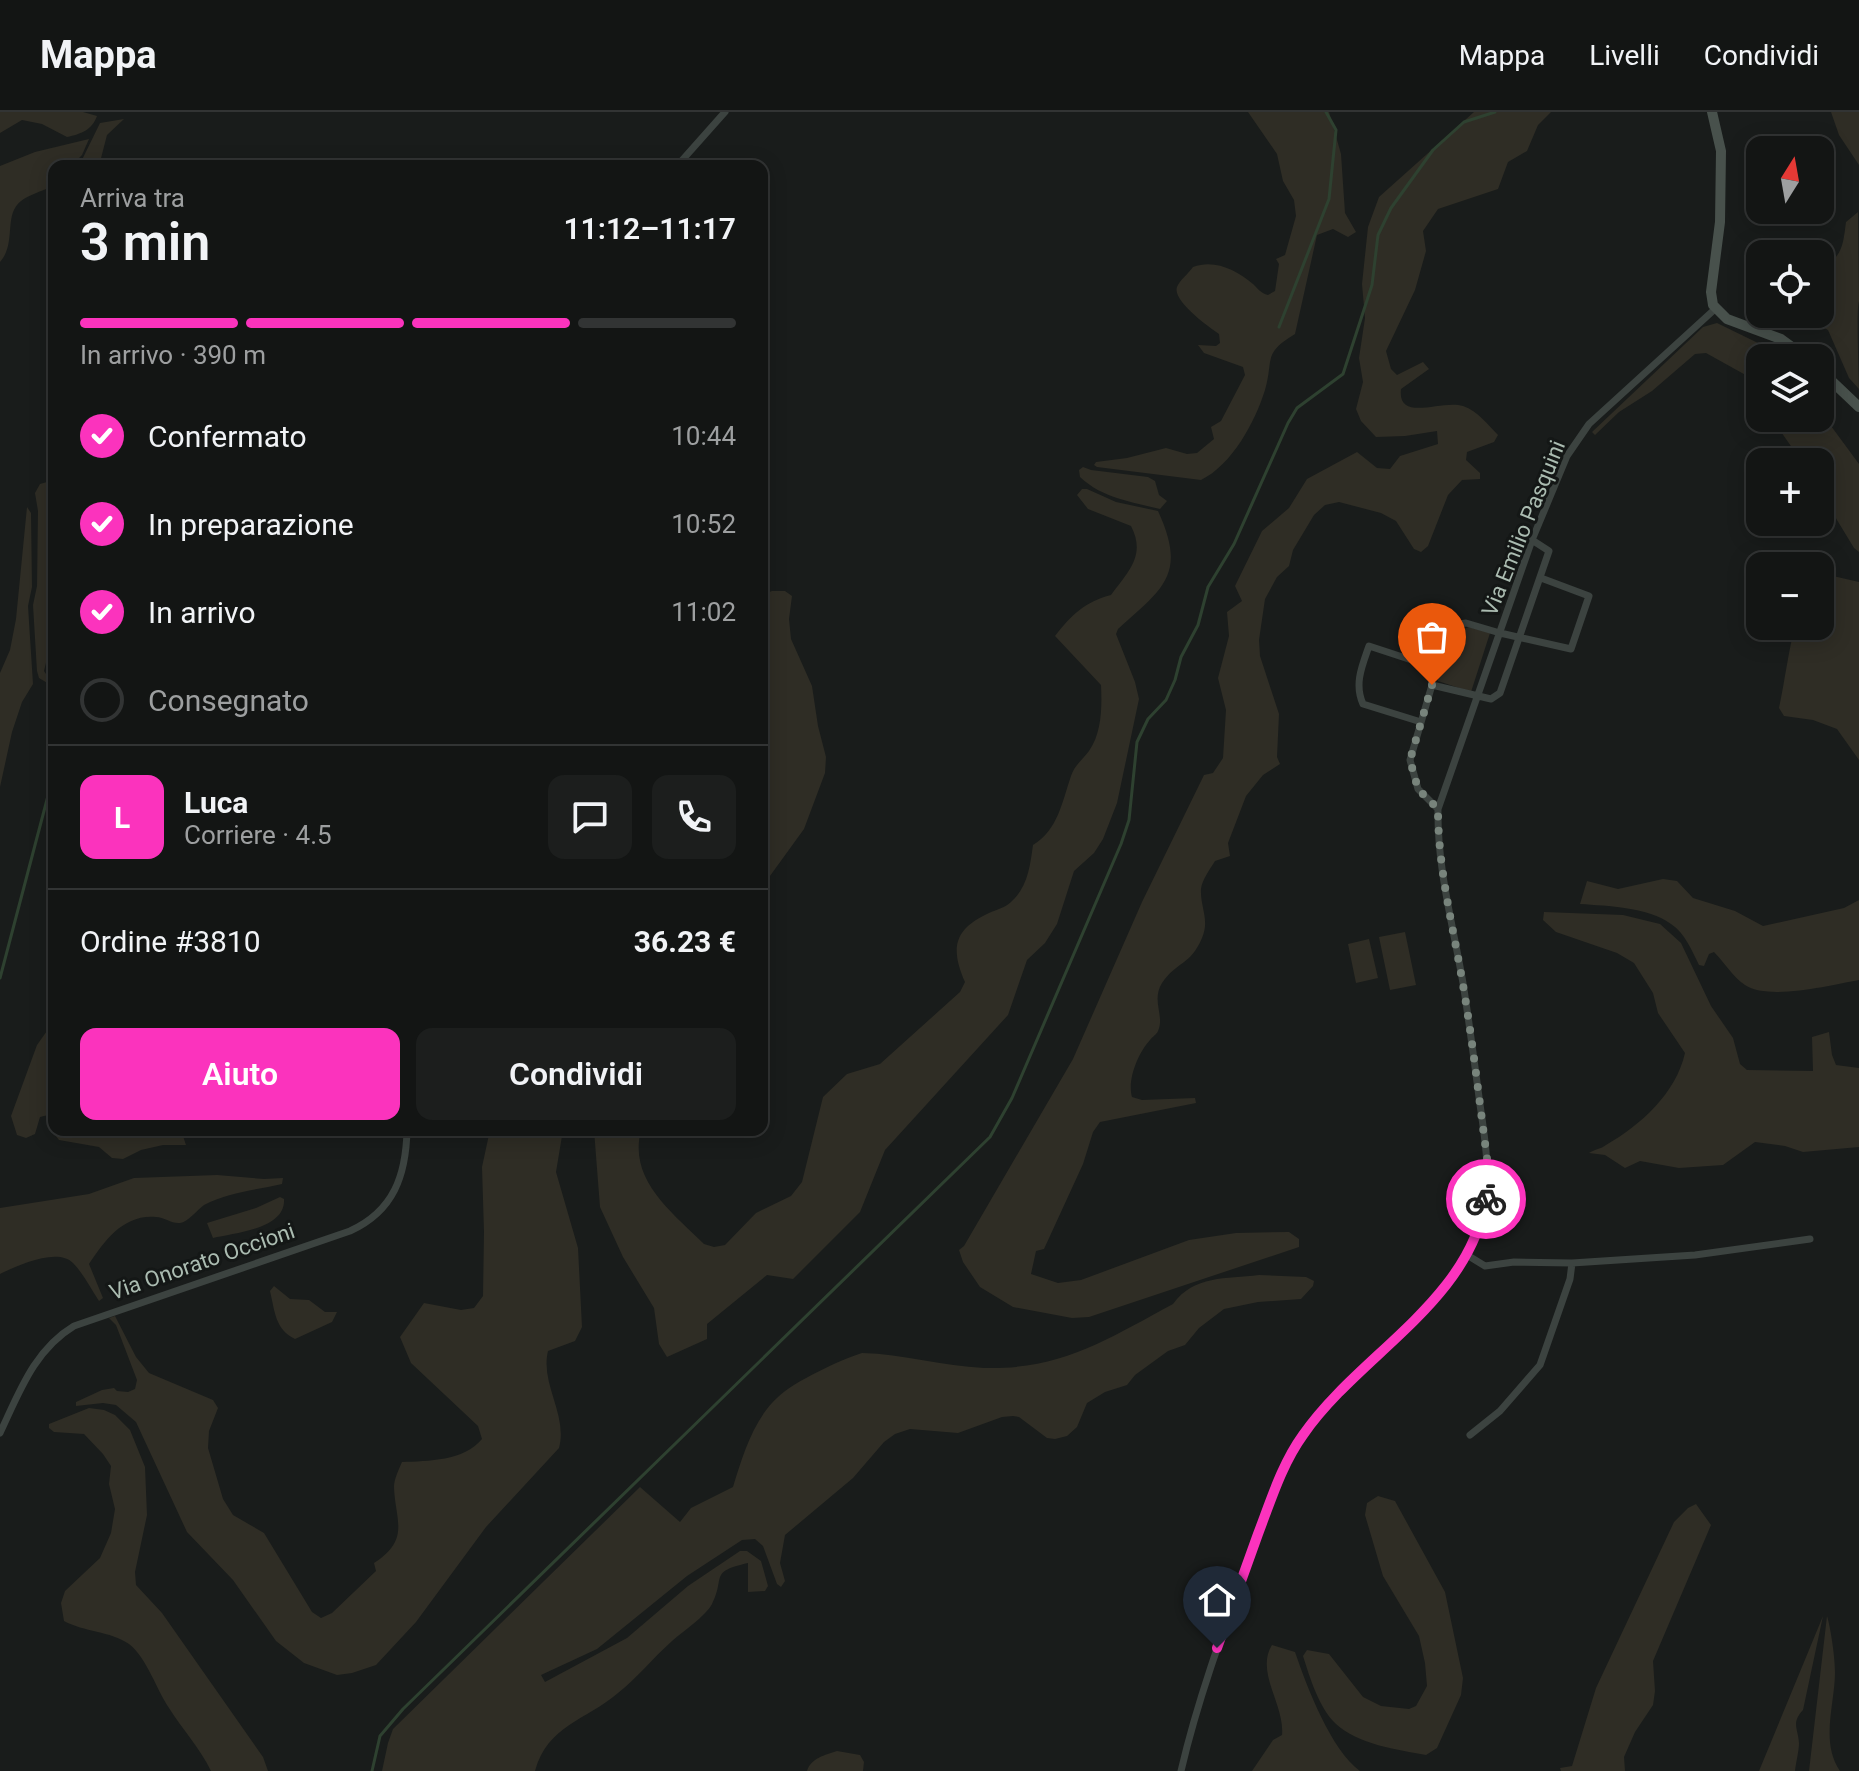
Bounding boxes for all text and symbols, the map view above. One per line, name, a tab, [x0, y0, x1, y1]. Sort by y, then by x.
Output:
text: Mappa	[40, 33, 157, 77]
text: Mappa	[1459, 39, 1545, 72]
text: Livelli	[1589, 39, 1660, 72]
text: Condividi	[1704, 39, 1819, 72]
north arrow	[1746, 136, 1834, 224]
map controls	[1746, 136, 1834, 640]
text: Arriva tra	[80, 183, 185, 213]
text: 11:12–11:17	[563, 211, 736, 246]
text: 3 min	[80, 212, 210, 273]
button: locate	[1746, 240, 1834, 328]
text: In arrivo · 390 m	[80, 340, 266, 370]
button: layers	[1746, 344, 1834, 432]
icon: check	[80, 414, 124, 458]
text: Confermato	[148, 419, 307, 454]
text: 10:44	[671, 421, 736, 451]
street label: Via Emilio Pasquini	[1477, 437, 1570, 620]
button: +	[1746, 448, 1834, 536]
icon: check	[80, 502, 124, 546]
text: In preparazione	[148, 507, 354, 542]
text: 10:52	[671, 509, 736, 539]
button: −	[1746, 552, 1834, 640]
icon: check	[80, 590, 124, 634]
text: In arrivo	[148, 595, 256, 630]
text: 11:02	[671, 597, 736, 627]
pin	[1398, 603, 1466, 685]
icon: bag	[1410, 615, 1454, 659]
text: Consegnato	[148, 683, 309, 718]
button: chat	[548, 775, 632, 859]
button: phone	[652, 775, 736, 859]
text: Luca	[184, 785, 248, 820]
text: L	[114, 800, 130, 835]
text: Corriere · 4.5	[184, 820, 332, 850]
text: Ordine #3810	[80, 924, 261, 959]
text: 36.23 €	[634, 924, 736, 959]
button: Aiuto	[80, 1028, 400, 1120]
button: Condividi	[416, 1028, 736, 1120]
courier	[1446, 1159, 1526, 1239]
icon: bike	[1464, 1177, 1508, 1221]
street label: Via Onorato Occioni	[106, 1218, 298, 1305]
pin	[1183, 1566, 1251, 1648]
icon: home	[1195, 1578, 1239, 1622]

